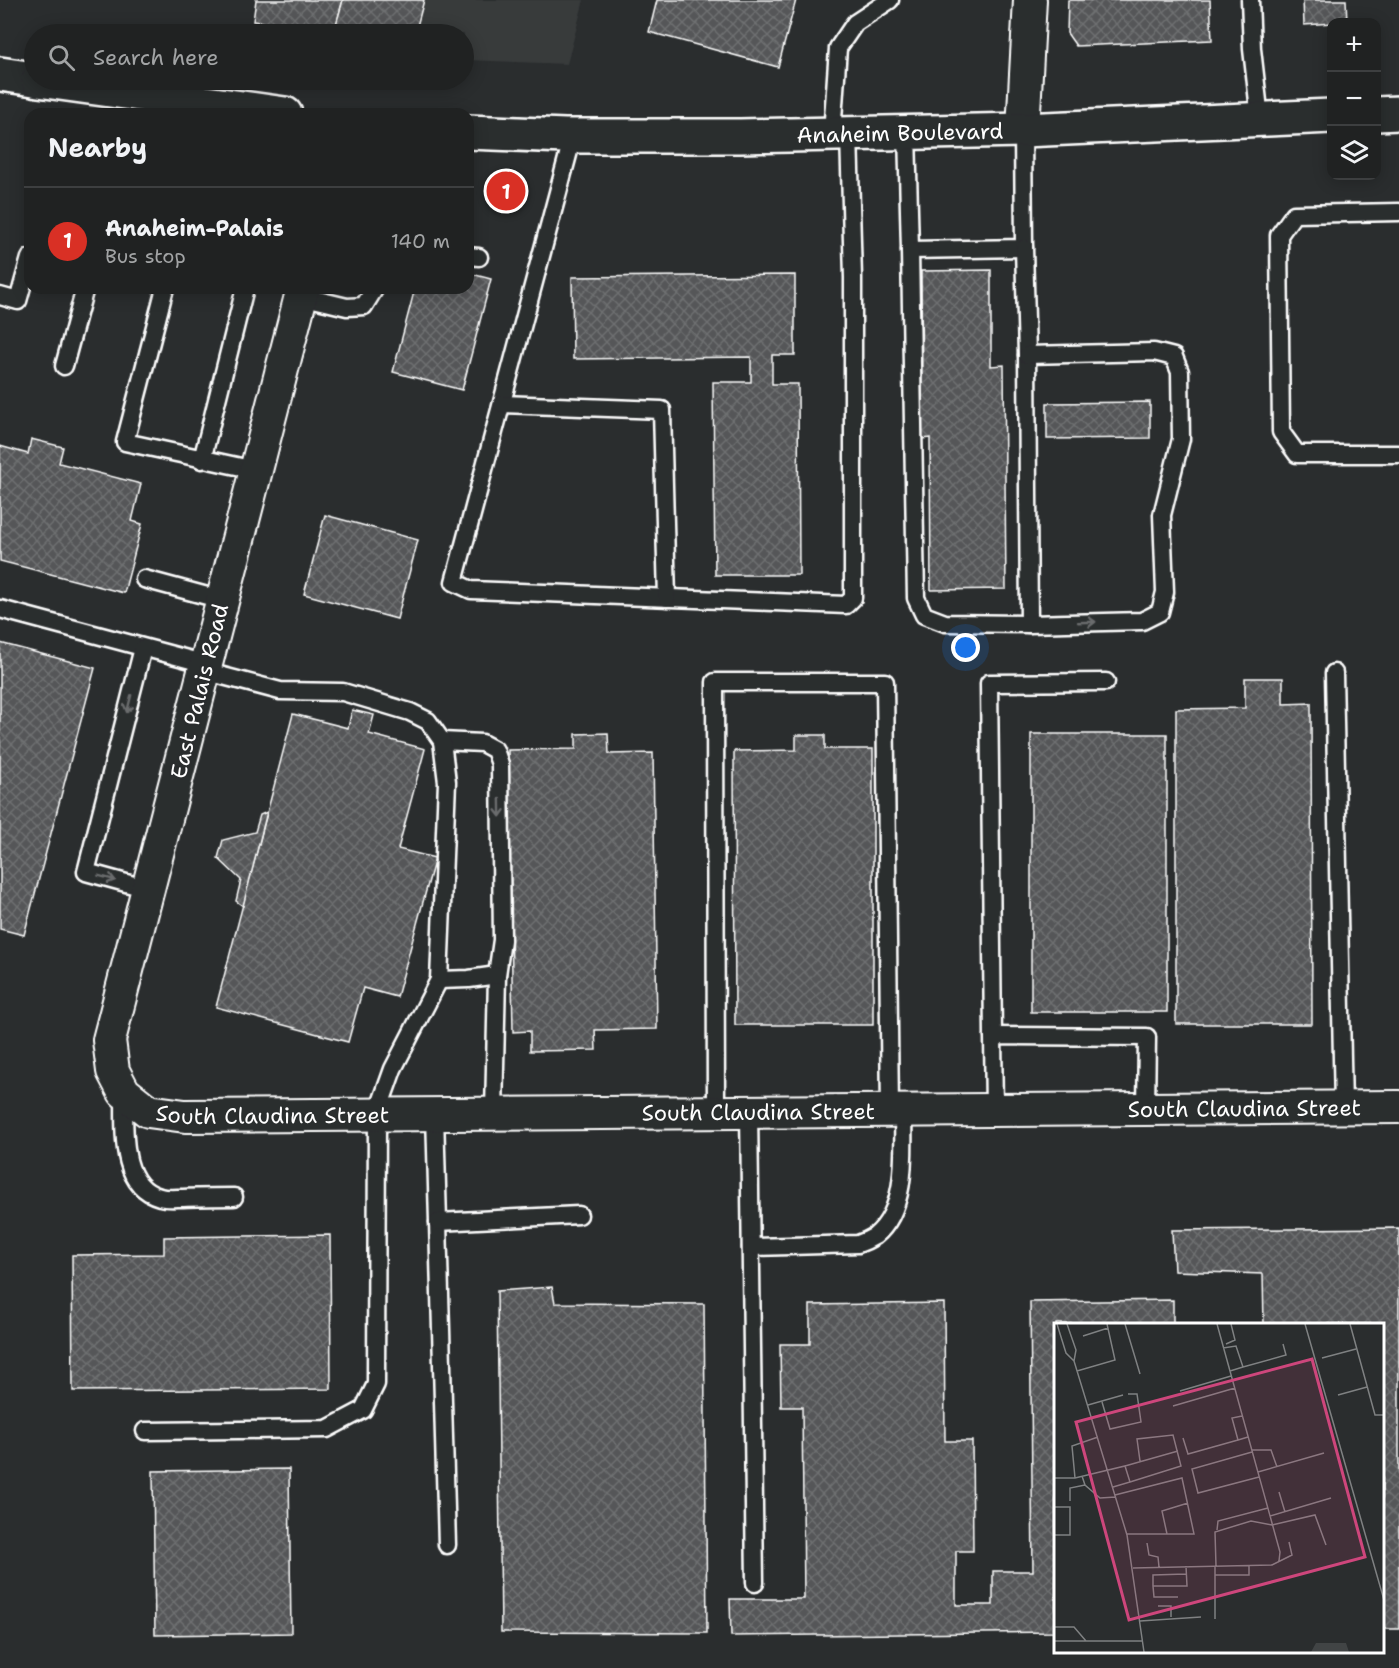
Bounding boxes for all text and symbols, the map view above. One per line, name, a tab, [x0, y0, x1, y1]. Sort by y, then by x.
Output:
map controls	[1327, 18, 1381, 180]
button: +	[1327, 18, 1381, 72]
search box	[24, 24, 474, 90]
icon: search	[45, 41, 78, 74]
text: Search here	[93, 43, 219, 72]
button: −	[1327, 72, 1381, 126]
street label: Anaheim Boulevard	[796, 116, 1004, 150]
button: layers	[1327, 126, 1381, 180]
text: Nearby	[48, 130, 147, 165]
pin: 1	[486, 168, 526, 213]
text: Anaheim-Palais	[105, 214, 284, 243]
text: 1	[63, 228, 72, 254]
text: 140 m	[391, 228, 450, 254]
text: Bus stop	[105, 243, 186, 269]
street label: East Palais Road	[164, 601, 235, 782]
one-way arrow	[1077, 616, 1097, 628]
your location	[951, 633, 980, 662]
one-way arrow	[123, 694, 134, 713]
one-way arrow	[495, 797, 506, 817]
one-way arrow	[97, 872, 116, 884]
street label: South Claudina Street	[1128, 1093, 1361, 1124]
street label: South Claudina Street	[642, 1097, 875, 1128]
street label: South Claudina Street	[154, 1098, 389, 1131]
inset map	[1054, 1323, 1384, 1653]

